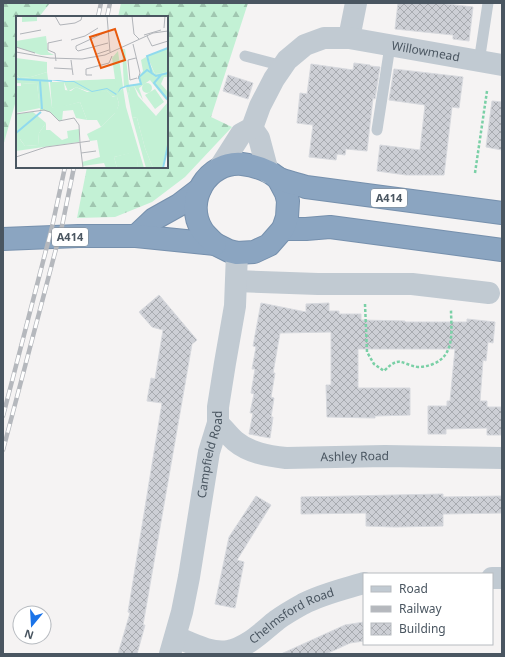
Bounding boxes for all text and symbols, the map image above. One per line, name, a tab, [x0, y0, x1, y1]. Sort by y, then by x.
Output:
inset map	[16, 16, 168, 168]
street label: Willowmead	[390, 37, 461, 65]
road number: A414	[371, 189, 407, 207]
road number: A414	[52, 228, 88, 246]
street label: Campfield Road	[193, 411, 226, 499]
street label: Ashley Road	[320, 447, 389, 465]
legend	[363, 573, 493, 645]
text: Road	[399, 580, 428, 597]
street label: Chelmsford Road	[245, 583, 336, 648]
text: Railway	[399, 600, 443, 617]
north arrow	[12, 605, 52, 645]
text: Building	[399, 620, 446, 637]
text: N	[22, 626, 35, 644]

